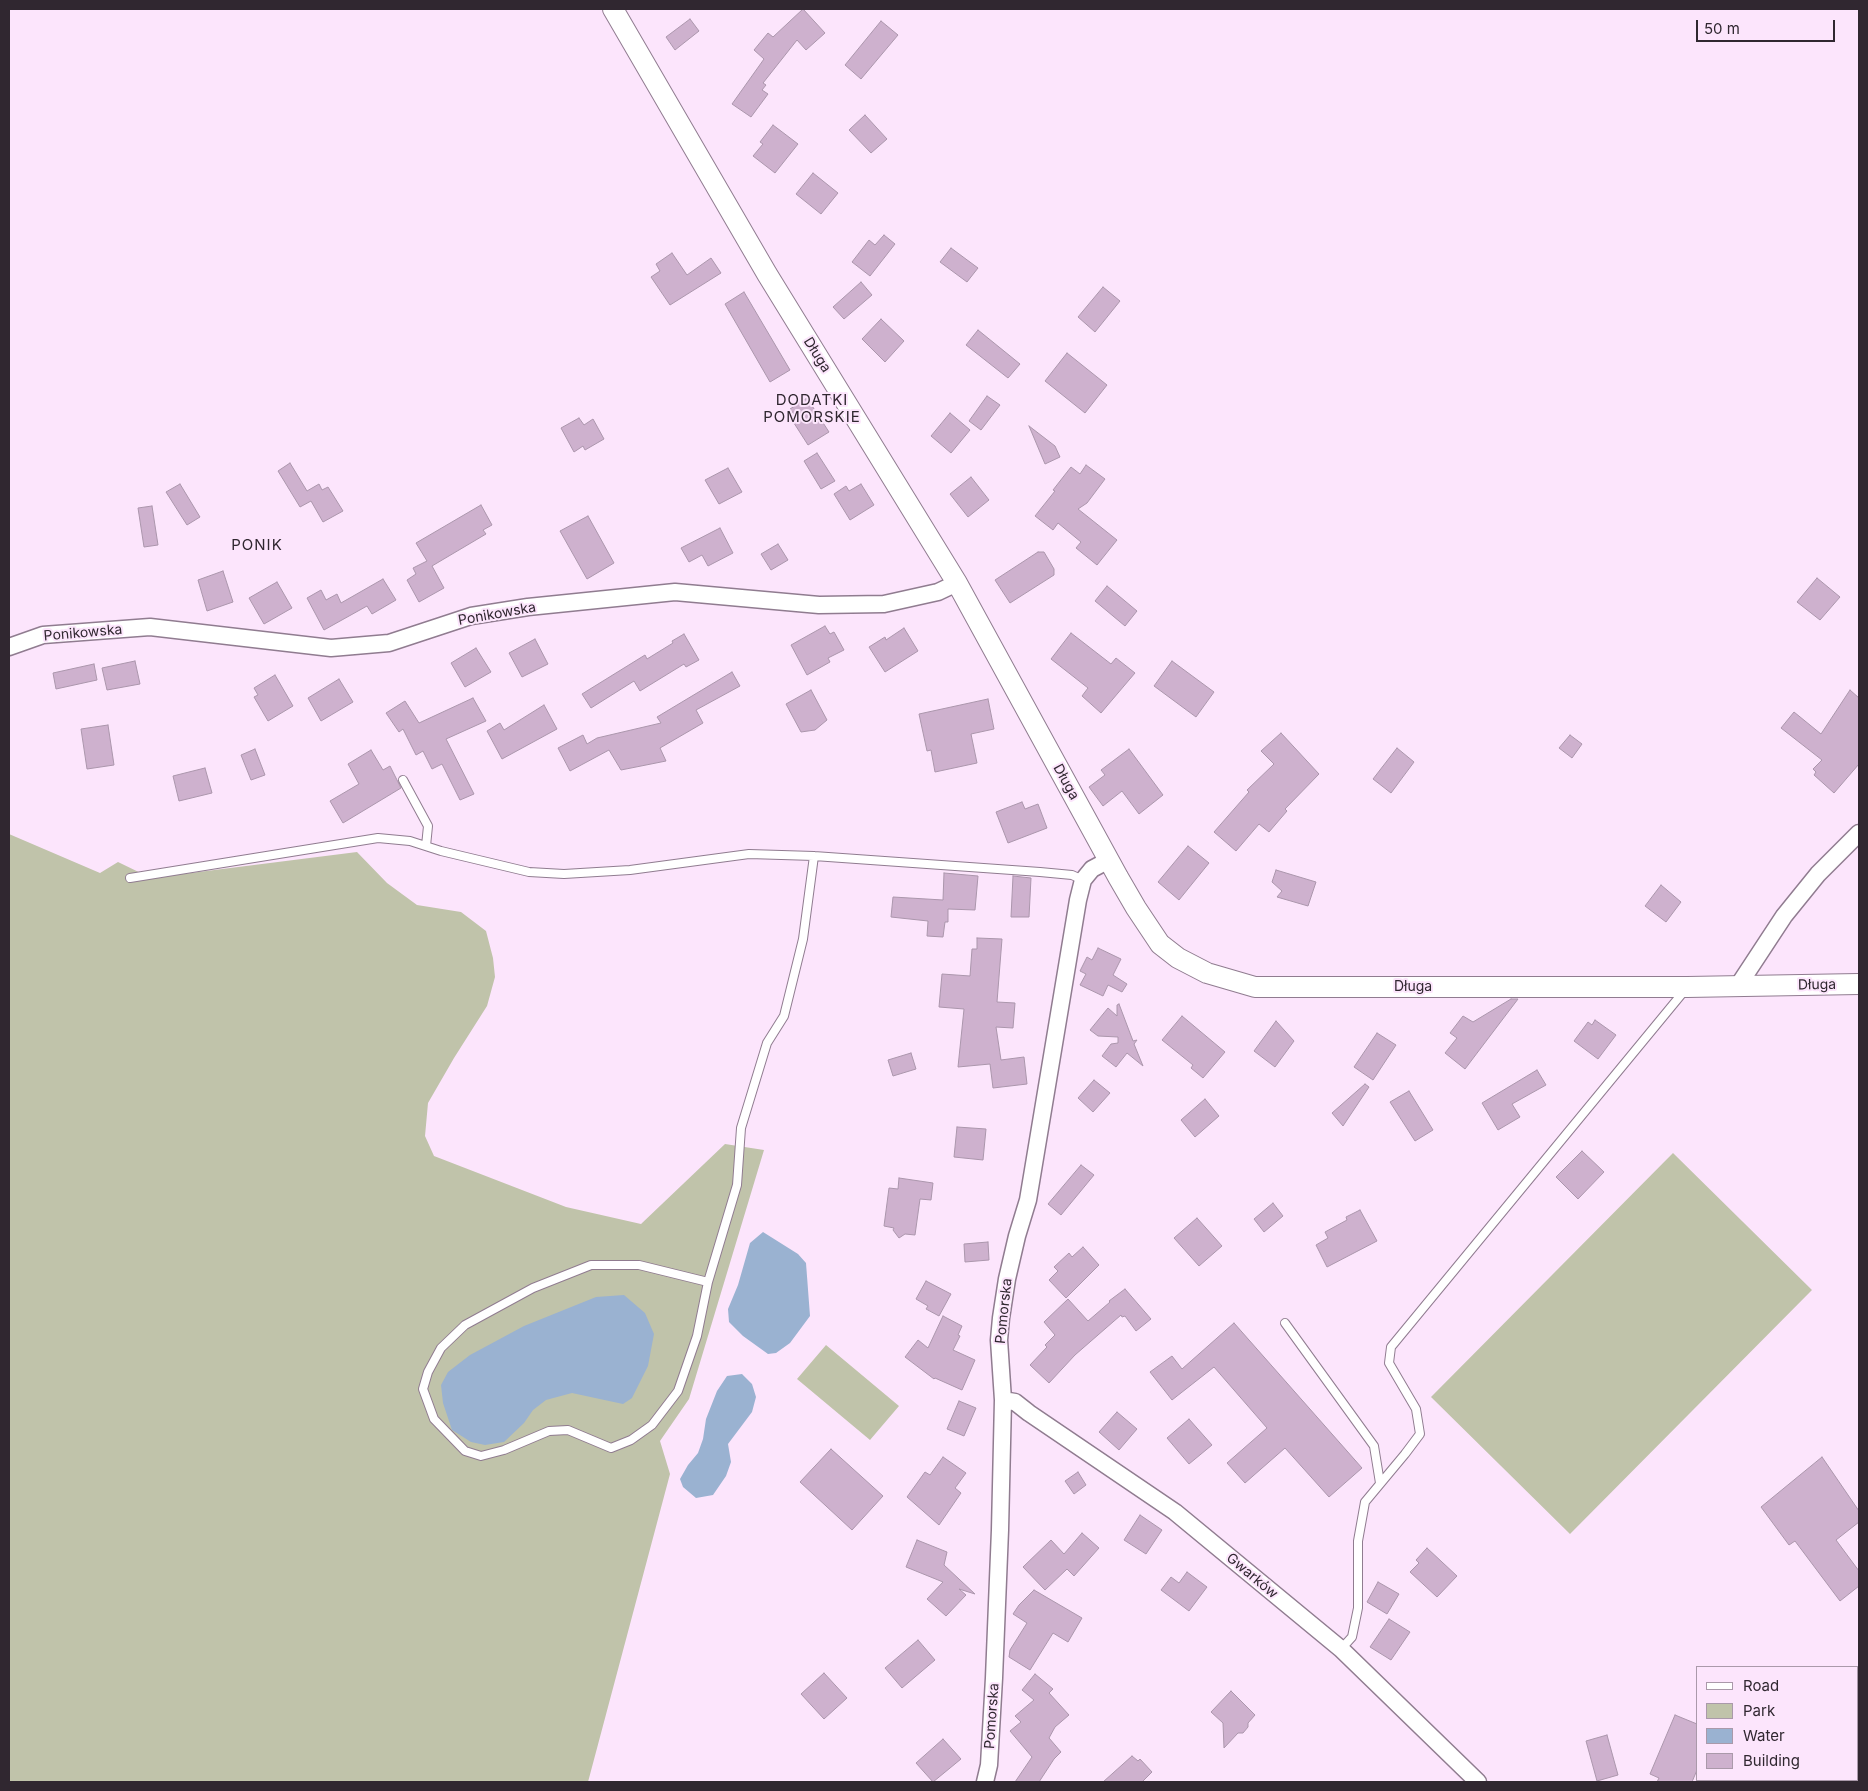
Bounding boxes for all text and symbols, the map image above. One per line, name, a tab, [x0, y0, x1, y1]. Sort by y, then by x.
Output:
scale bar	[1698, 10, 1837, 42]
text: 50 m	[1704, 19, 1740, 38]
street label: Długa	[800, 334, 834, 376]
district label: DODATKI POMORSKIE	[762, 391, 862, 426]
district label: PONIK	[231, 536, 283, 554]
street label: Ponikowska	[457, 599, 537, 629]
street label: Ponikowska	[43, 621, 123, 645]
street label: Długa	[1049, 761, 1083, 803]
street label: Długa	[1798, 976, 1836, 994]
street label: Długa	[1394, 979, 1432, 995]
street label: Pomorska	[992, 1277, 1016, 1345]
street label: Gwarków	[1223, 1550, 1281, 1602]
legend	[1696, 1666, 1858, 1781]
text: Road	[1743, 1676, 1779, 1695]
street label: Pomorska	[981, 1682, 1003, 1750]
text: Park	[1743, 1701, 1775, 1720]
text: Water	[1743, 1726, 1785, 1745]
text: Building	[1743, 1751, 1800, 1770]

